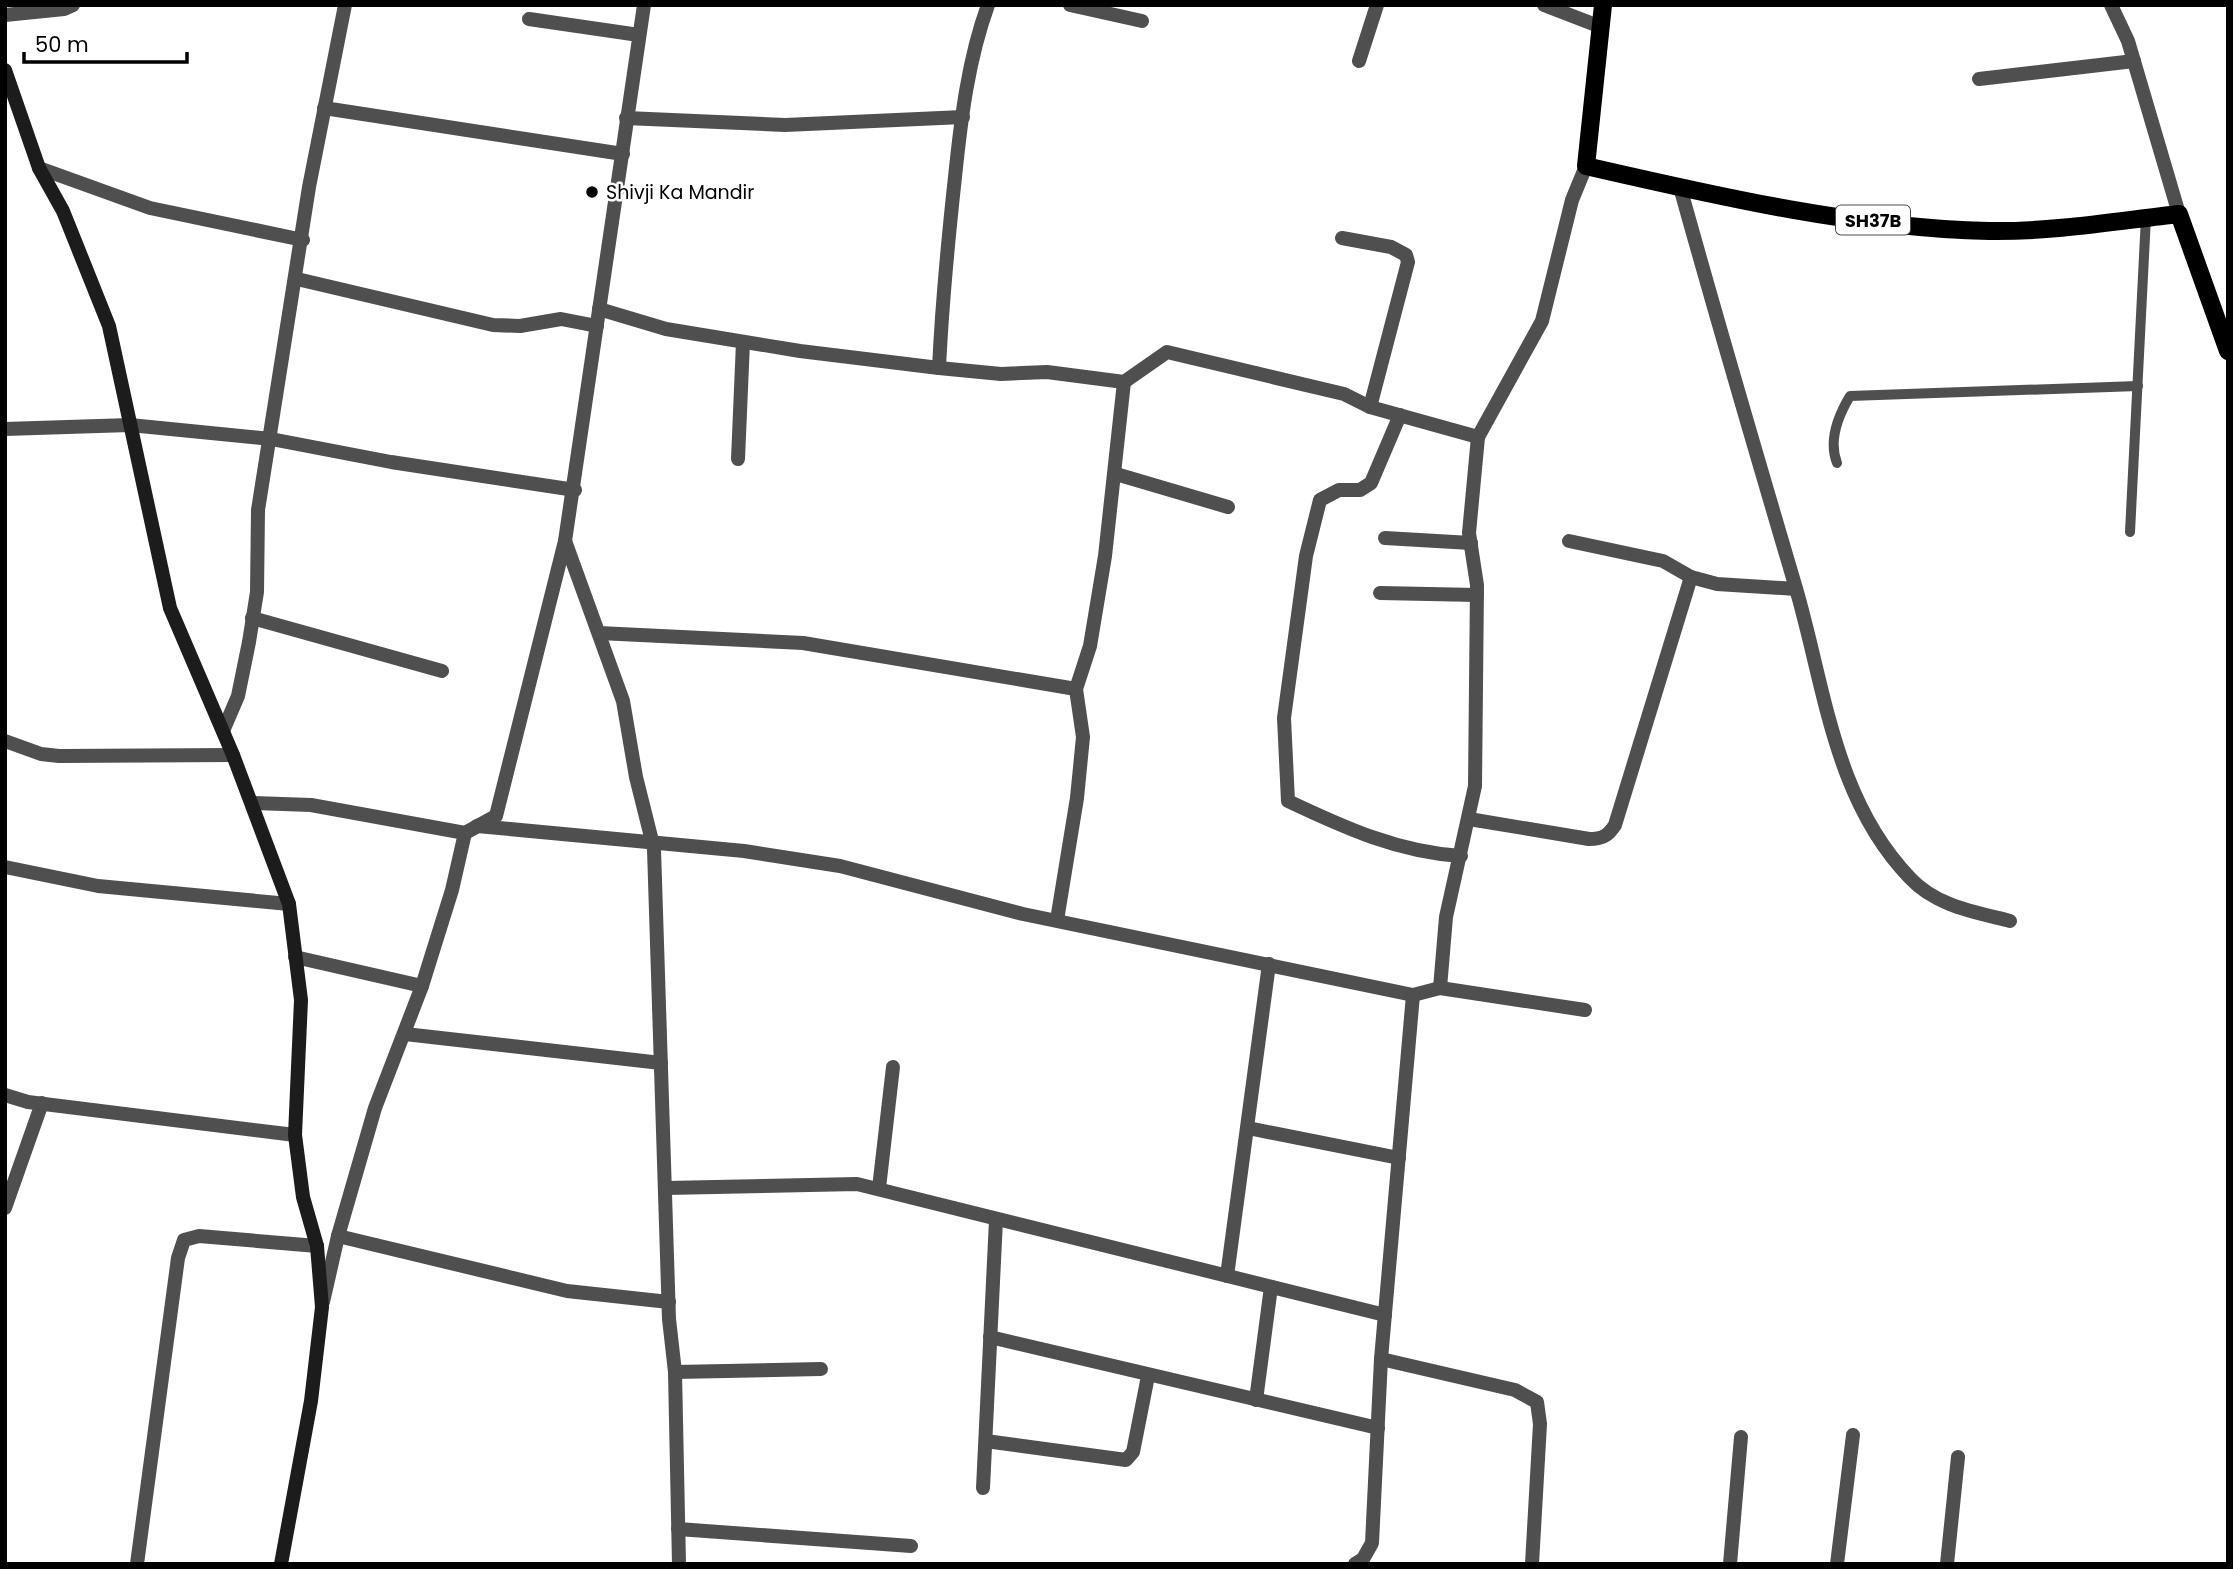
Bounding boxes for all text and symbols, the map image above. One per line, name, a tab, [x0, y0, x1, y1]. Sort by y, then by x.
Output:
scale bar	[24, 21, 187, 65]
text: 50 m	[35, 30, 89, 59]
place label: Shivji Ka Mandir	[606, 179, 754, 206]
marker: Shivji Ka Mandir	[584, 184, 600, 200]
road number: SH37B	[1836, 205, 1910, 234]

